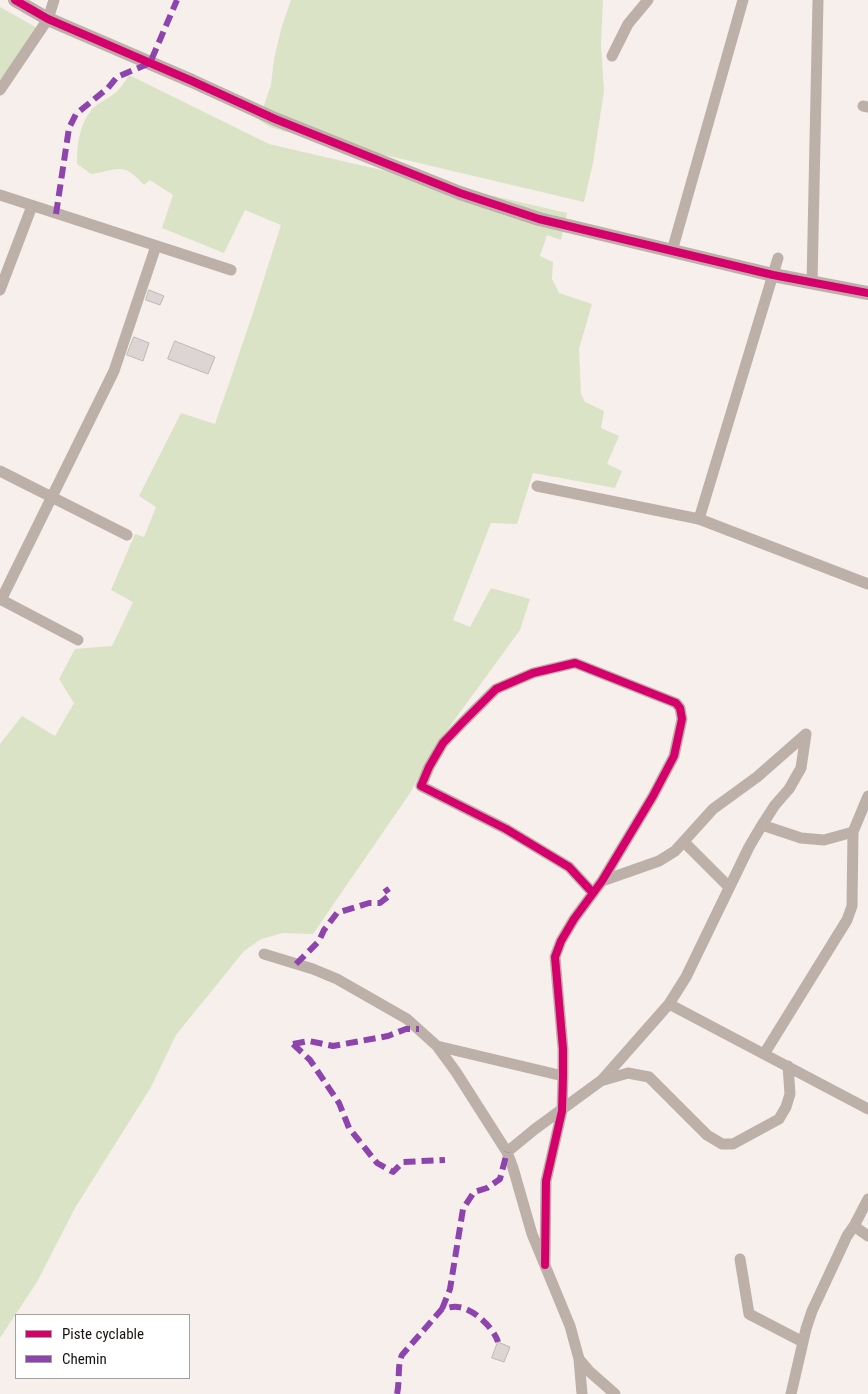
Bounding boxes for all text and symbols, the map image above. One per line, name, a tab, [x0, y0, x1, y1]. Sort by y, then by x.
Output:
legend	[15, 1314, 190, 1379]
text: Piste cyclable	[62, 1325, 144, 1343]
text: Chemin	[62, 1350, 107, 1368]

